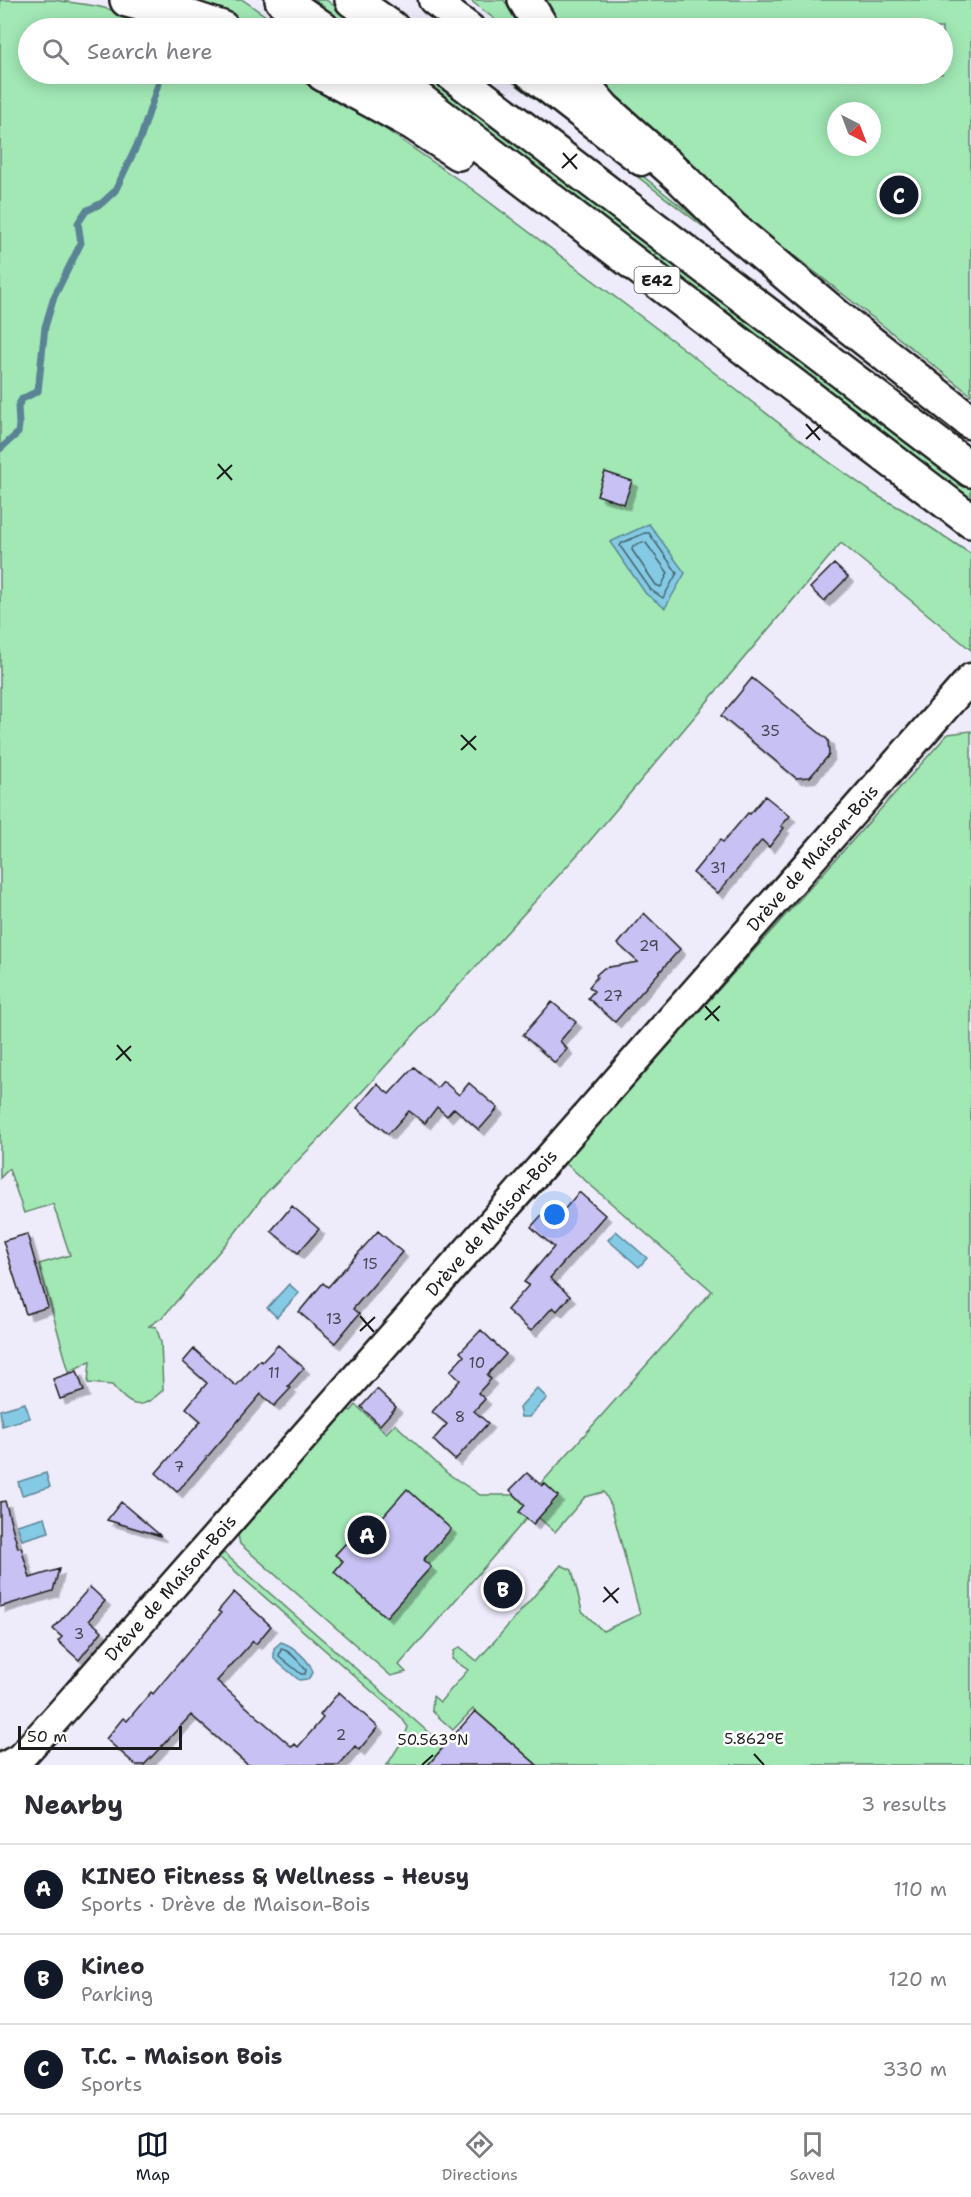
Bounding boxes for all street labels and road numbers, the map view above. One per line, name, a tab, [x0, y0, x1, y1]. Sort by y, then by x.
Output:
road number: E42	[634, 267, 680, 293]
street label: Drève de Maison-Bois	[741, 779, 884, 937]
street label: Drève de Maison-Bois	[421, 1144, 563, 1302]
street label: Drève de Maison-Bois	[100, 1509, 242, 1667]

